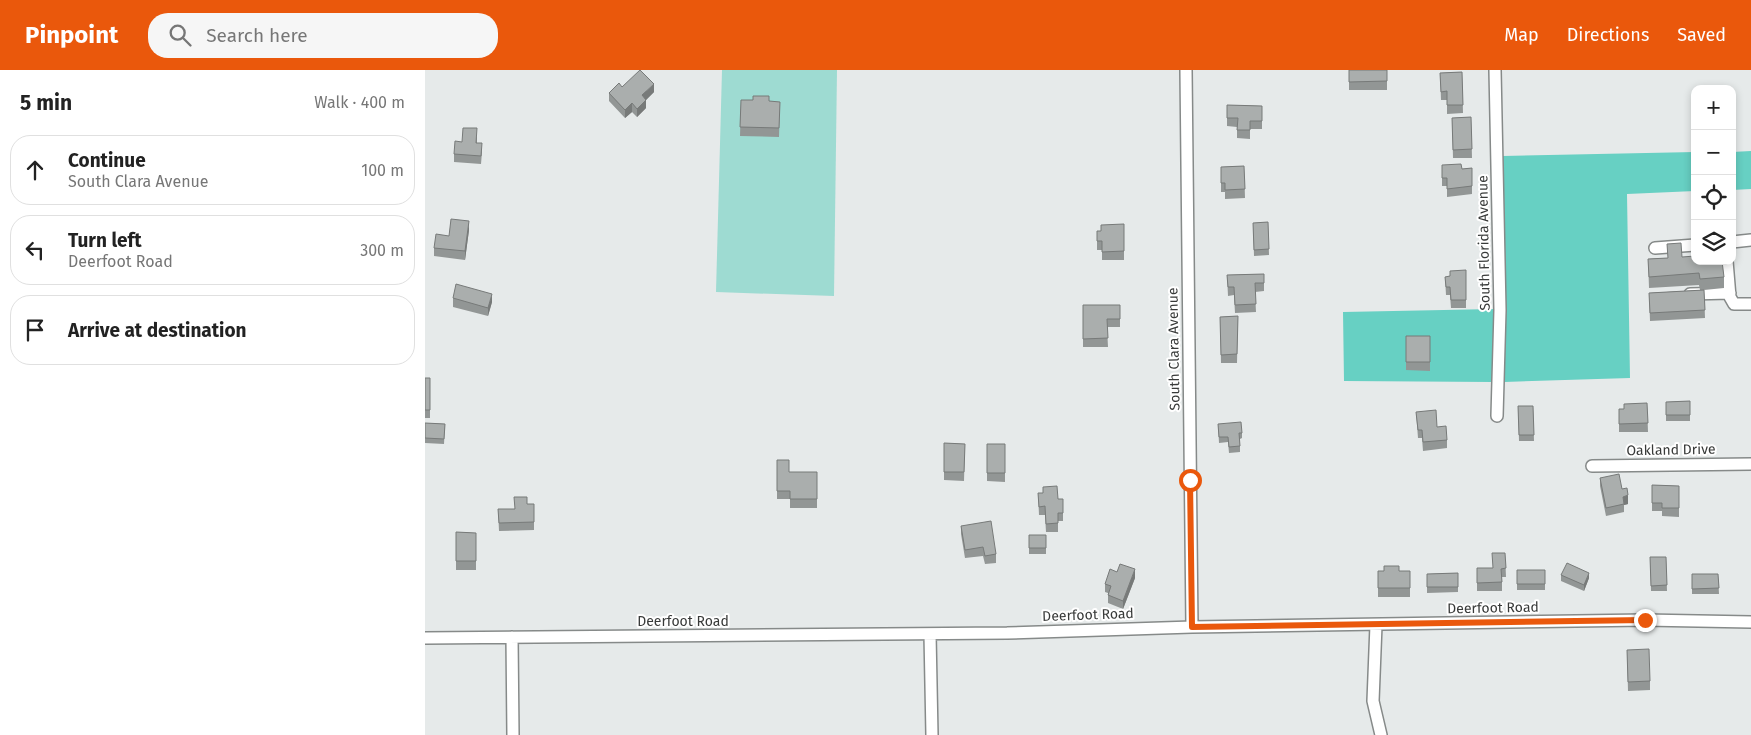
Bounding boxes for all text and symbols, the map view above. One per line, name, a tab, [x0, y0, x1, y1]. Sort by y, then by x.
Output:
search box	[148, 13, 498, 58]
text: Pinpoint	[25, 21, 118, 49]
icon: search	[166, 21, 194, 49]
text: Search here	[206, 24, 308, 47]
text: Map	[1504, 24, 1539, 46]
text: Directions	[1567, 24, 1649, 46]
text: Saved	[1677, 24, 1726, 46]
map controls	[1691, 85, 1736, 265]
button: +	[1691, 85, 1736, 130]
text: 5 min	[20, 90, 72, 116]
text: Walk · 400 m	[314, 93, 405, 112]
button: −	[1691, 130, 1736, 175]
text: Continue	[68, 149, 146, 172]
icon: ahead	[21, 156, 49, 184]
text: 100 m	[361, 161, 404, 180]
text: South Clara Avenue	[68, 172, 209, 191]
street label: South Florida Avenue	[1474, 175, 1494, 311]
button: locate	[1691, 175, 1736, 220]
button: layers	[1691, 220, 1736, 265]
text: Turn left	[68, 229, 142, 252]
icon: left	[21, 236, 49, 264]
text: 300 m	[360, 241, 404, 260]
text: Deerfoot Road	[68, 252, 173, 271]
street label: South Clara Avenue	[1164, 287, 1184, 411]
icon: arrive	[21, 316, 49, 344]
text: Arrive at destination	[68, 319, 247, 342]
street label: Oakland Drive	[1626, 441, 1716, 459]
route start	[1179, 469, 1202, 492]
street label: Deerfoot Road	[1447, 599, 1539, 617]
street label: Deerfoot Road	[1042, 605, 1134, 625]
route end	[1634, 609, 1657, 632]
street label: Deerfoot Road	[637, 613, 729, 630]

